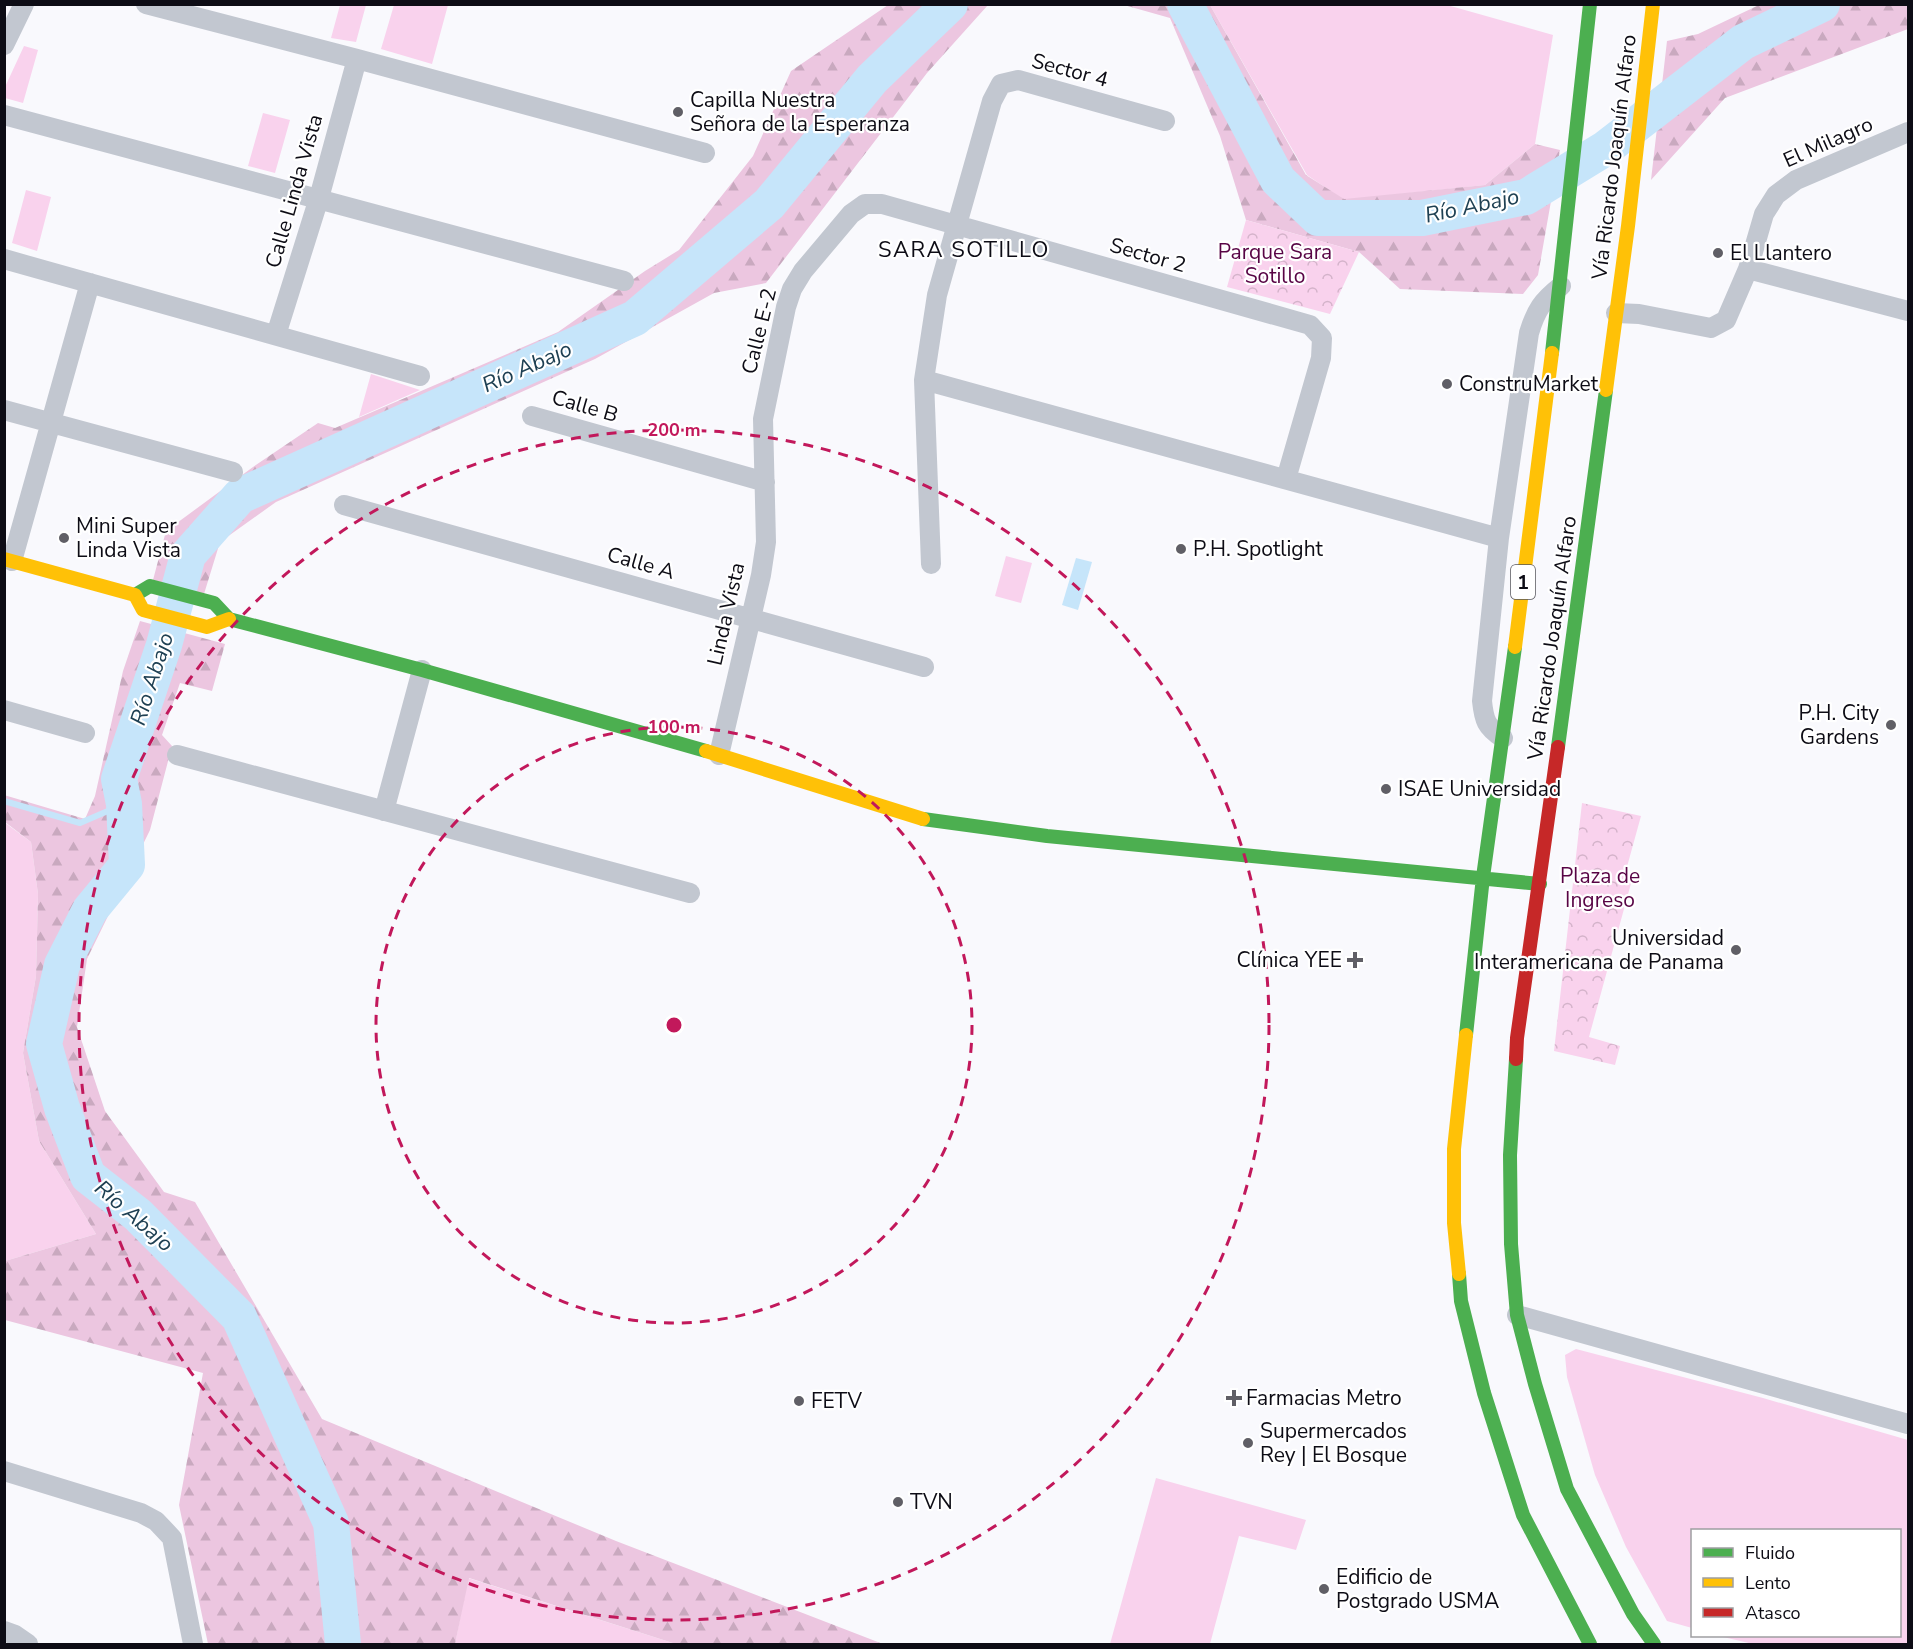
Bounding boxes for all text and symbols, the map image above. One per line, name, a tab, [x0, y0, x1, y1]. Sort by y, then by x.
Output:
street label: Vía Ricardo Joaquín Alfaro	[1585, 33, 1643, 282]
street label: Sector 4	[1029, 46, 1111, 94]
place label: Capilla Nuestra Señora de la Esperanza	[690, 86, 910, 138]
marker: Capilla Nuestra Señora de la Esperanza	[671, 105, 685, 119]
street label: El Milagro	[1779, 110, 1877, 174]
street label: Calle Linda Vista	[259, 111, 329, 271]
water label: Río Abajo	[1422, 181, 1522, 231]
street label: Sector 2	[1107, 231, 1189, 279]
district label: SARA SOTILLO	[878, 235, 1050, 265]
park label: Parque Sara Sotillo	[1218, 238, 1332, 290]
place label: El Llantero	[1730, 239, 1832, 267]
marker: El Llantero	[1711, 246, 1725, 260]
street label: Calle E-2	[735, 285, 783, 377]
water label: Río Abajo	[477, 334, 577, 400]
place label: ConstruMarket	[1459, 370, 1599, 398]
marker: ConstruMarket	[1440, 377, 1454, 391]
street label: Calle B	[548, 383, 622, 429]
text: 200 m	[647, 418, 701, 442]
place label: Mini Super Linda Vista	[76, 512, 181, 564]
street label: Vía Ricardo Joaquín Alfaro	[1521, 514, 1583, 763]
marker: Mini Super Linda Vista	[57, 531, 71, 545]
place label: P.H. Spotlight	[1193, 535, 1324, 563]
street label: Calle A	[604, 540, 678, 586]
marker: P.H. Spotlight	[1174, 542, 1188, 556]
street label: Linda Vista	[701, 560, 751, 668]
road number: 1	[1511, 565, 1535, 599]
water label: Río Abajo	[123, 629, 181, 729]
place label: P.H. City Gardens	[1799, 699, 1879, 751]
text: 100 m	[647, 715, 701, 739]
marker: P.H. City Gardens	[1884, 718, 1898, 732]
place label: ISAE Universidad	[1398, 775, 1561, 803]
marker: ISAE Universidad	[1379, 782, 1393, 796]
park label: Plaza de Ingreso	[1560, 862, 1640, 914]
place label: Universidad Interamericana de Panama	[1474, 924, 1724, 976]
marker: Universidad Interamericana de Panama	[1729, 943, 1743, 957]
place label: Clínica YEE	[1236, 946, 1342, 974]
marker: Clínica YEE	[1346, 951, 1364, 969]
centre of rings	[664, 1015, 684, 1035]
water label: Río Abajo	[88, 1173, 180, 1259]
place label: Farmacias Metro	[1246, 1384, 1402, 1412]
place label: FETV	[811, 1387, 862, 1415]
marker: Farmacias Metro	[1227, 1391, 1241, 1405]
marker: FETV	[792, 1394, 806, 1408]
place label: Supermercados Rey | El Bosque	[1260, 1417, 1407, 1469]
marker: Supermercados Rey | El Bosque	[1241, 1436, 1255, 1450]
place label: TVN	[910, 1488, 953, 1516]
marker: TVN	[891, 1495, 905, 1509]
legend	[1691, 1529, 1901, 1637]
text: Fluido	[1745, 1541, 1795, 1565]
place label: Edificio de Postgrado USMA	[1336, 1563, 1499, 1615]
text: Lento	[1745, 1571, 1791, 1595]
marker: Edificio de Postgrado USMA	[1317, 1582, 1331, 1596]
text: Atasco	[1745, 1601, 1801, 1625]

